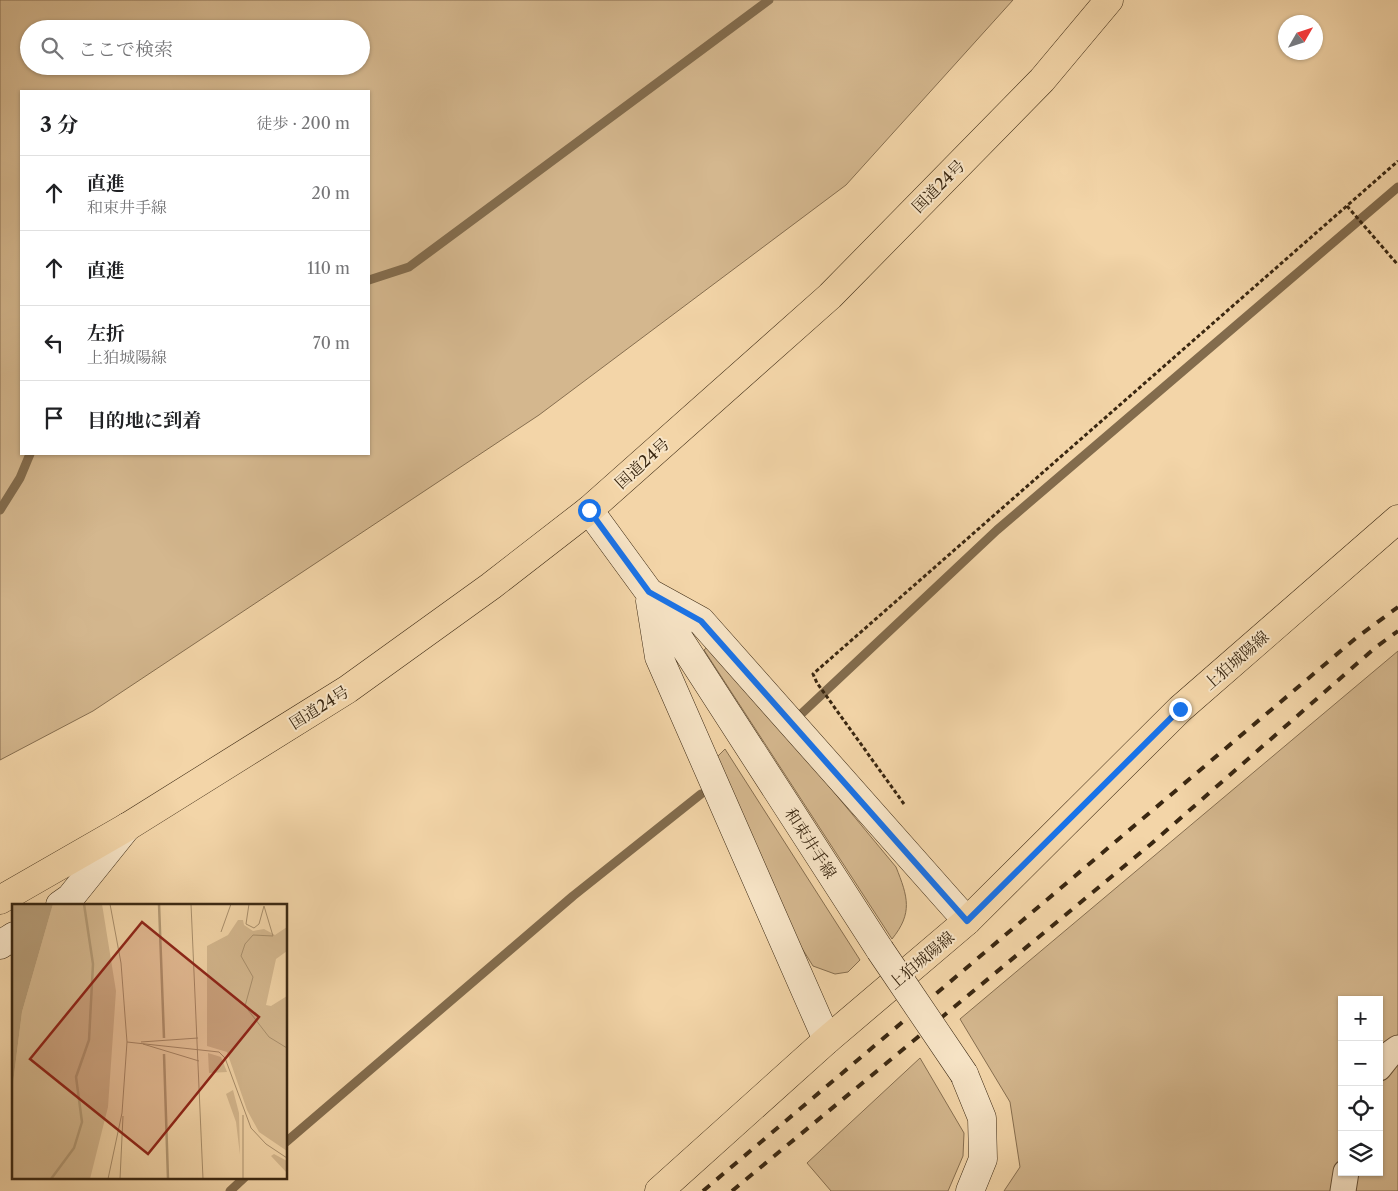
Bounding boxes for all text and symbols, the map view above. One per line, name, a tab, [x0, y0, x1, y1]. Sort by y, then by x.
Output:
north arrow	[1278, 15, 1323, 60]
search box	[20, 20, 370, 75]
icon: search	[38, 34, 66, 62]
text: ここで検索	[78, 38, 173, 61]
text: 3 分	[40, 112, 78, 137]
text: 徒歩 · 200 m	[256, 113, 350, 133]
street label: 国道24号	[907, 155, 969, 217]
text: 直進	[87, 172, 125, 195]
icon: ahead	[40, 179, 68, 207]
text: 20 m	[311, 183, 350, 203]
text: 和束井手線	[87, 197, 167, 217]
icon: ahead	[40, 254, 68, 282]
text: 110 m	[307, 258, 350, 278]
text: 直進	[87, 259, 125, 282]
text: 左折	[87, 322, 125, 345]
icon: left	[40, 329, 68, 357]
text: 70 m	[313, 333, 350, 353]
text: 上狛城陽線	[87, 347, 167, 367]
icon: arrive	[40, 404, 68, 432]
text: 目的地に到着	[87, 409, 201, 432]
street label: 国道24号	[611, 433, 673, 493]
route start	[578, 499, 601, 522]
street label: 上狛城陽線	[1199, 626, 1273, 694]
street label: 国道24号	[286, 681, 352, 733]
route end	[1169, 698, 1192, 721]
street label: 和束井手線	[781, 804, 841, 882]
inset map	[12, 904, 288, 1178]
street label: 上狛城陽線	[884, 927, 958, 993]
map controls	[1338, 996, 1383, 1176]
button: +	[1338, 996, 1383, 1041]
button: −	[1338, 1041, 1383, 1086]
button: locate	[1338, 1086, 1383, 1131]
button: layers	[1338, 1131, 1383, 1176]

